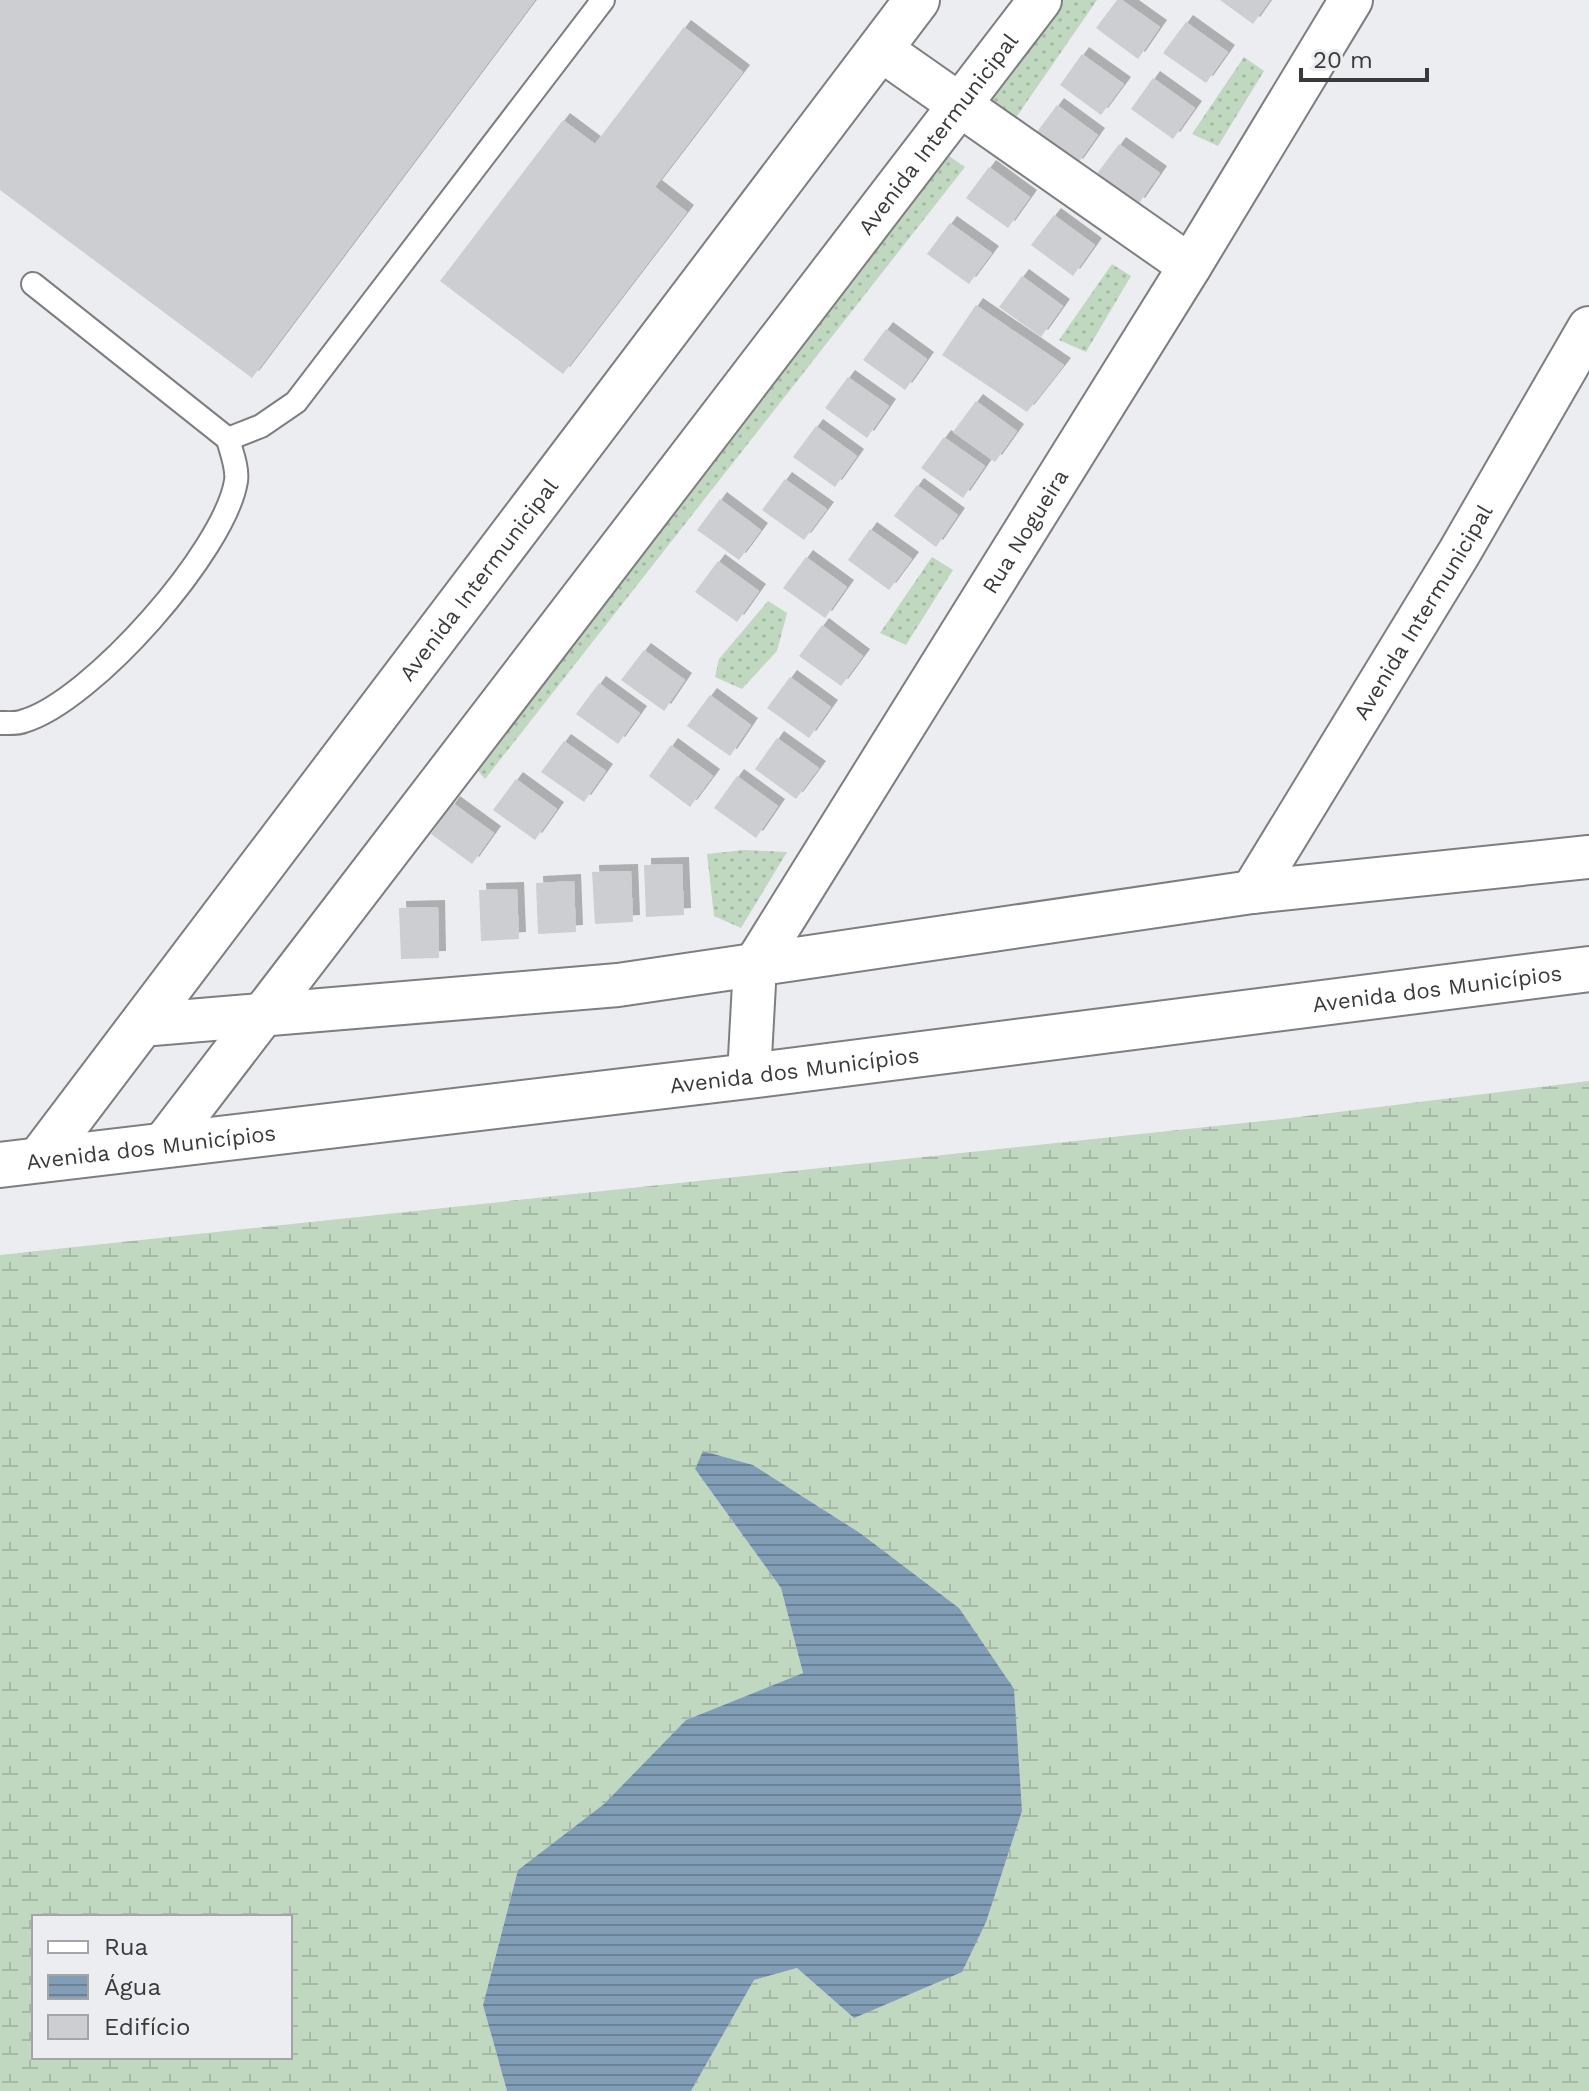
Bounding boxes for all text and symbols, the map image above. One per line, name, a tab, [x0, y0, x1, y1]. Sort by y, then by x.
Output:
street label: Avenida Intermunicipal	[853, 28, 1023, 239]
scale bar	[1301, 32, 1427, 82]
text: 20 m	[1313, 46, 1373, 74]
street label: Rua Nogueira	[977, 465, 1073, 598]
street label: Avenida Intermunicipal	[394, 473, 563, 685]
street label: Avenida Intermunicipal	[1348, 500, 1497, 724]
street label: Avenida dos Municípios	[1311, 960, 1563, 1017]
street label: Avenida dos Municípios	[668, 1042, 921, 1098]
street label: Avenida dos Municípios	[25, 1120, 277, 1174]
legend	[32, 1915, 292, 2059]
text: Rua	[104, 1933, 148, 1961]
text: Água	[104, 1973, 161, 2001]
text: Edifício	[104, 2013, 190, 2041]

